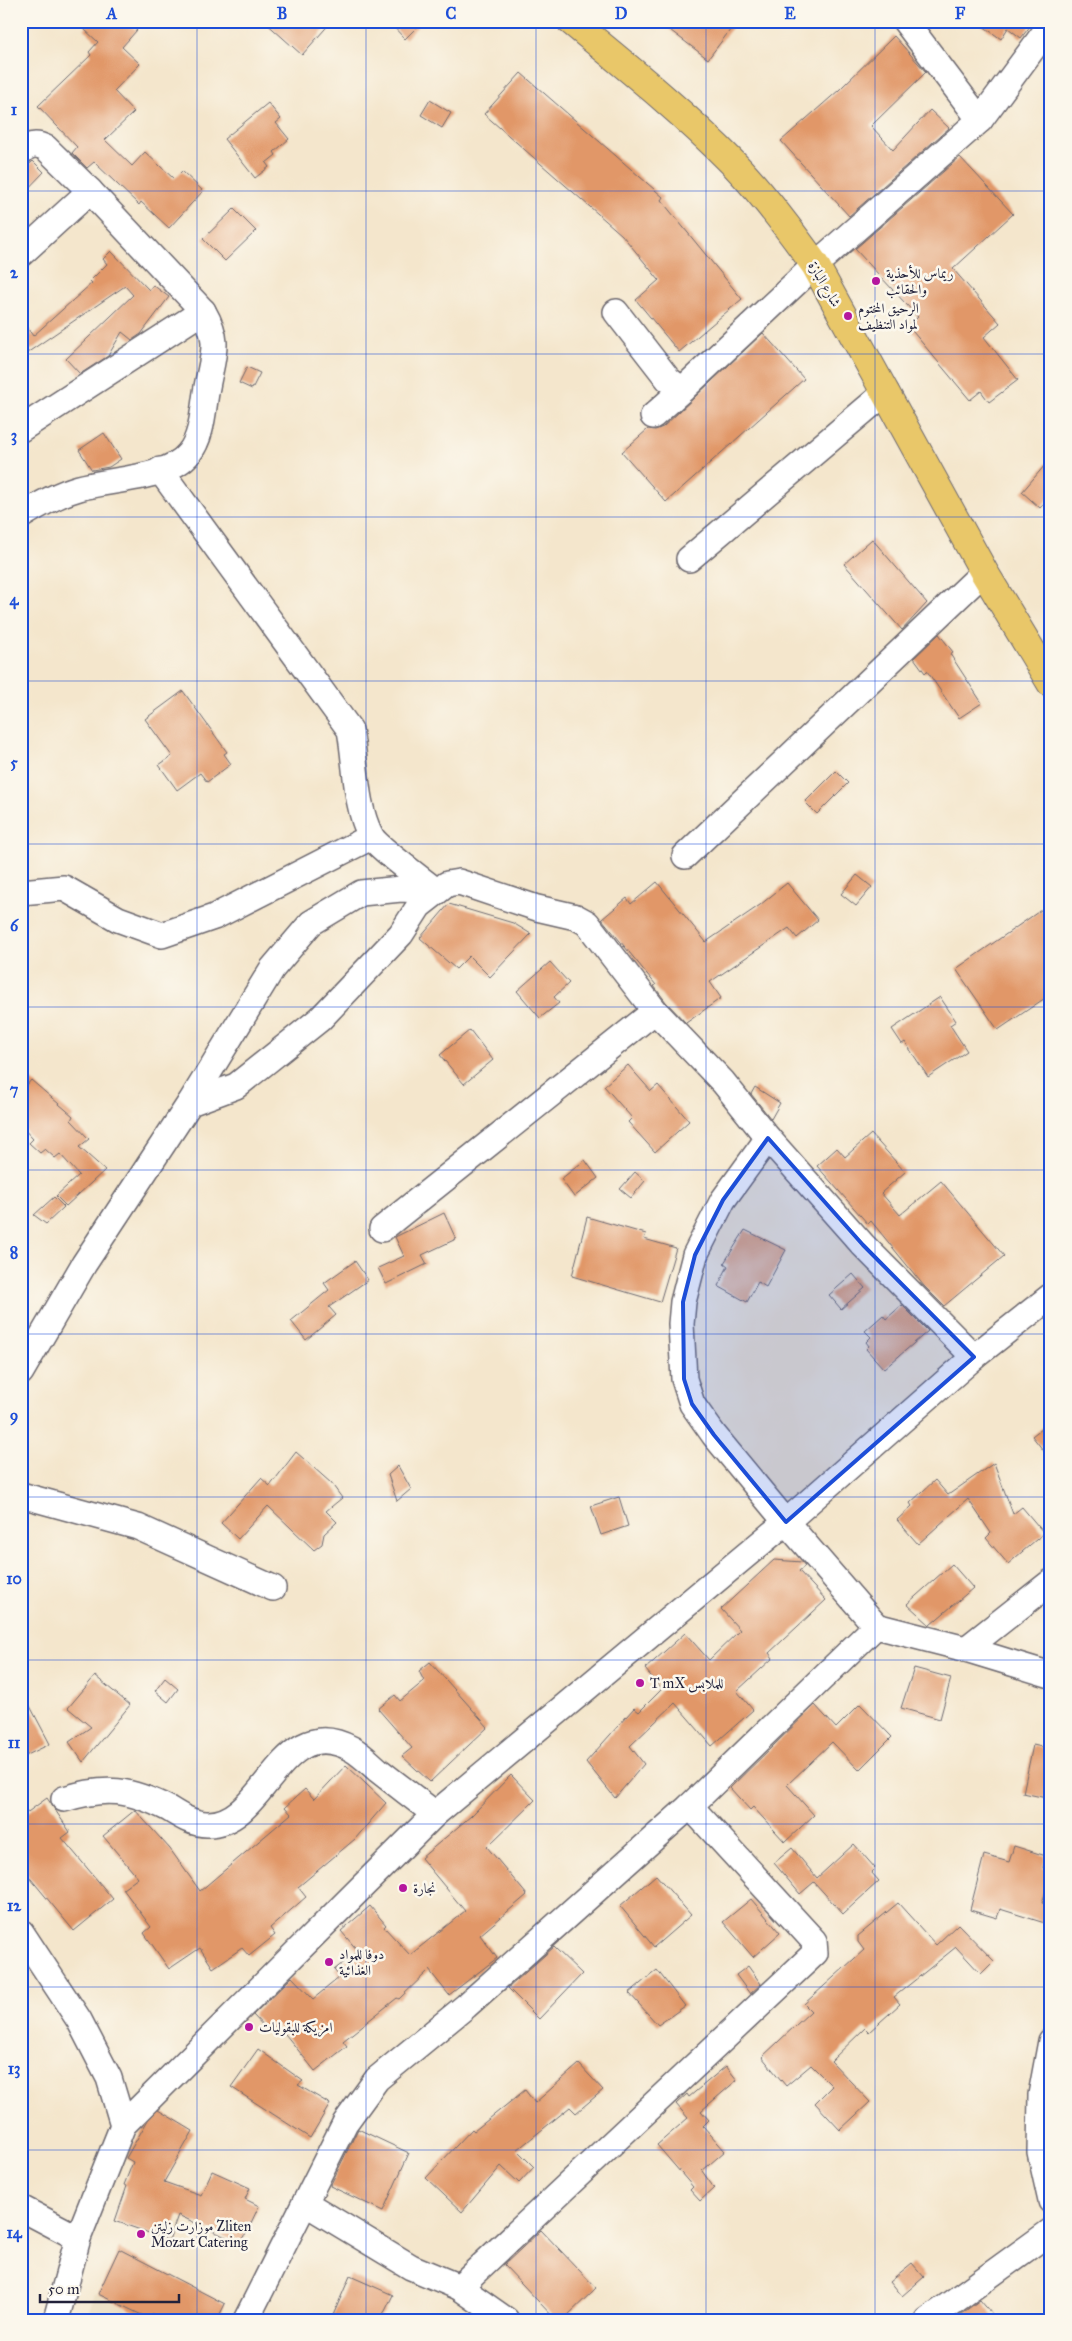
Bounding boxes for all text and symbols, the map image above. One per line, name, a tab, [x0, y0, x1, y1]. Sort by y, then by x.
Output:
text: A	[106, 4, 118, 23]
text: B	[277, 4, 287, 23]
text: C	[446, 4, 457, 23]
text: D	[615, 4, 628, 23]
text: E	[784, 4, 796, 23]
text: F	[955, 4, 966, 23]
text: 1	[11, 100, 18, 119]
street label: شارع البازة	[802, 258, 844, 312]
text: 2	[10, 263, 19, 282]
place label: ريماس للأحذية والحقائب	[886, 264, 954, 299]
marker: ريماس للأحذية والحقائب	[870, 275, 882, 287]
place label: الرحيق المختوم لمواد التنظيف	[858, 300, 919, 333]
marker: الرحيق المختوم لمواد التنظيف	[842, 310, 854, 322]
text: 3	[11, 426, 17, 446]
text: 4	[10, 590, 20, 610]
text: 5	[10, 753, 18, 772]
text: 6	[10, 916, 19, 935]
text: 7	[10, 1080, 19, 1099]
text: 8	[10, 1243, 18, 1262]
text: 9	[10, 1406, 18, 1426]
text: 10	[6, 1569, 22, 1588]
place label: T mX للملابس	[650, 1675, 723, 1693]
marker: T mX للملابس	[634, 1677, 646, 1689]
text: 11	[8, 1733, 21, 1752]
place label: نجارة	[413, 1880, 436, 1897]
marker: نجارة	[397, 1882, 409, 1894]
text: 12	[7, 1896, 22, 1915]
place label: دوفا للمواد الغذائية	[339, 1946, 384, 1979]
marker: دوفا للمواد الغذائية	[323, 1956, 335, 1968]
place label: امزيكة للبقوليات	[259, 2019, 332, 2037]
marker: امزيكة للبقوليات	[243, 2021, 255, 2033]
text: 13	[8, 2059, 20, 2079]
place label: موزارت زليتن Zliten Mozart Catering	[151, 2218, 252, 2251]
text: 14	[6, 2223, 23, 2243]
marker: موزارت زليتن Zliten Mozart Catering	[135, 2228, 147, 2240]
scale bar	[40, 2271, 179, 2303]
text: 50 m	[48, 2280, 80, 2298]

